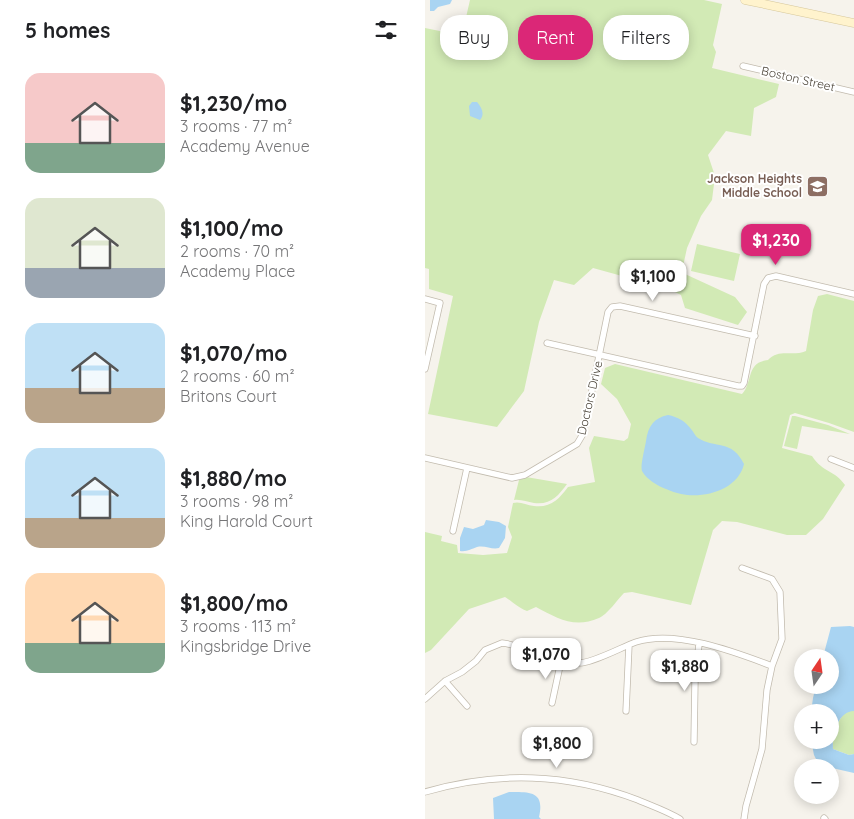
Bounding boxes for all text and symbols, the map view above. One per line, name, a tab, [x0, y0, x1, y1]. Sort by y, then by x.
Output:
chip: Buy	[440, 15, 508, 60]
chip: Rent	[518, 15, 593, 60]
chip: Filters	[603, 15, 689, 60]
icon: filters	[372, 16, 400, 44]
text: 5 homes	[25, 17, 110, 43]
street label: Boston Street	[760, 63, 836, 94]
text: $1,230/mo	[180, 90, 287, 116]
icon: home	[65, 93, 125, 153]
text: 3 rooms · 77 m²	[180, 116, 292, 136]
text: Academy Avenue	[180, 136, 310, 156]
place label: Jackson Heights Middle School	[707, 171, 802, 200]
school or university icon: Jackson Heights Middle School	[806, 174, 830, 198]
text: $1,100/mo	[180, 215, 283, 241]
icon: home	[65, 218, 125, 278]
pin: $1,230	[735, 224, 817, 266]
text: $1,230	[752, 230, 800, 250]
text: 2 rooms · 70 m²	[180, 241, 294, 261]
pin: $1,100	[612, 260, 694, 302]
text: Academy Place	[180, 261, 295, 281]
text: $1,100	[631, 266, 675, 286]
text: $1,070/mo	[180, 340, 287, 366]
icon: home	[65, 343, 125, 403]
street label: Doctors Drive	[574, 359, 605, 437]
text: 2 rooms · 60 m²	[180, 366, 294, 386]
text: Britons Court	[180, 386, 277, 406]
text: $1,880/mo	[180, 465, 287, 491]
icon: home	[65, 468, 125, 528]
text: 3 rooms · 98 m²	[180, 491, 293, 511]
text: King Harold Court	[180, 511, 313, 531]
text: $1,800/mo	[180, 590, 288, 616]
icon: home	[65, 593, 125, 653]
text: 3 rooms · 113 m²	[180, 616, 296, 636]
text: Kingsbridge Drive	[180, 636, 311, 656]
pin: $1,070	[505, 638, 587, 680]
text: $1,070	[522, 644, 570, 664]
north arrow	[794, 649, 839, 694]
map controls	[794, 649, 839, 804]
pin: $1,880	[644, 650, 726, 692]
text: $1,880	[661, 656, 709, 676]
button: +	[794, 704, 839, 749]
pin: $1,800	[516, 726, 598, 769]
text: $1,800	[533, 733, 581, 753]
button: −	[794, 759, 839, 804]

